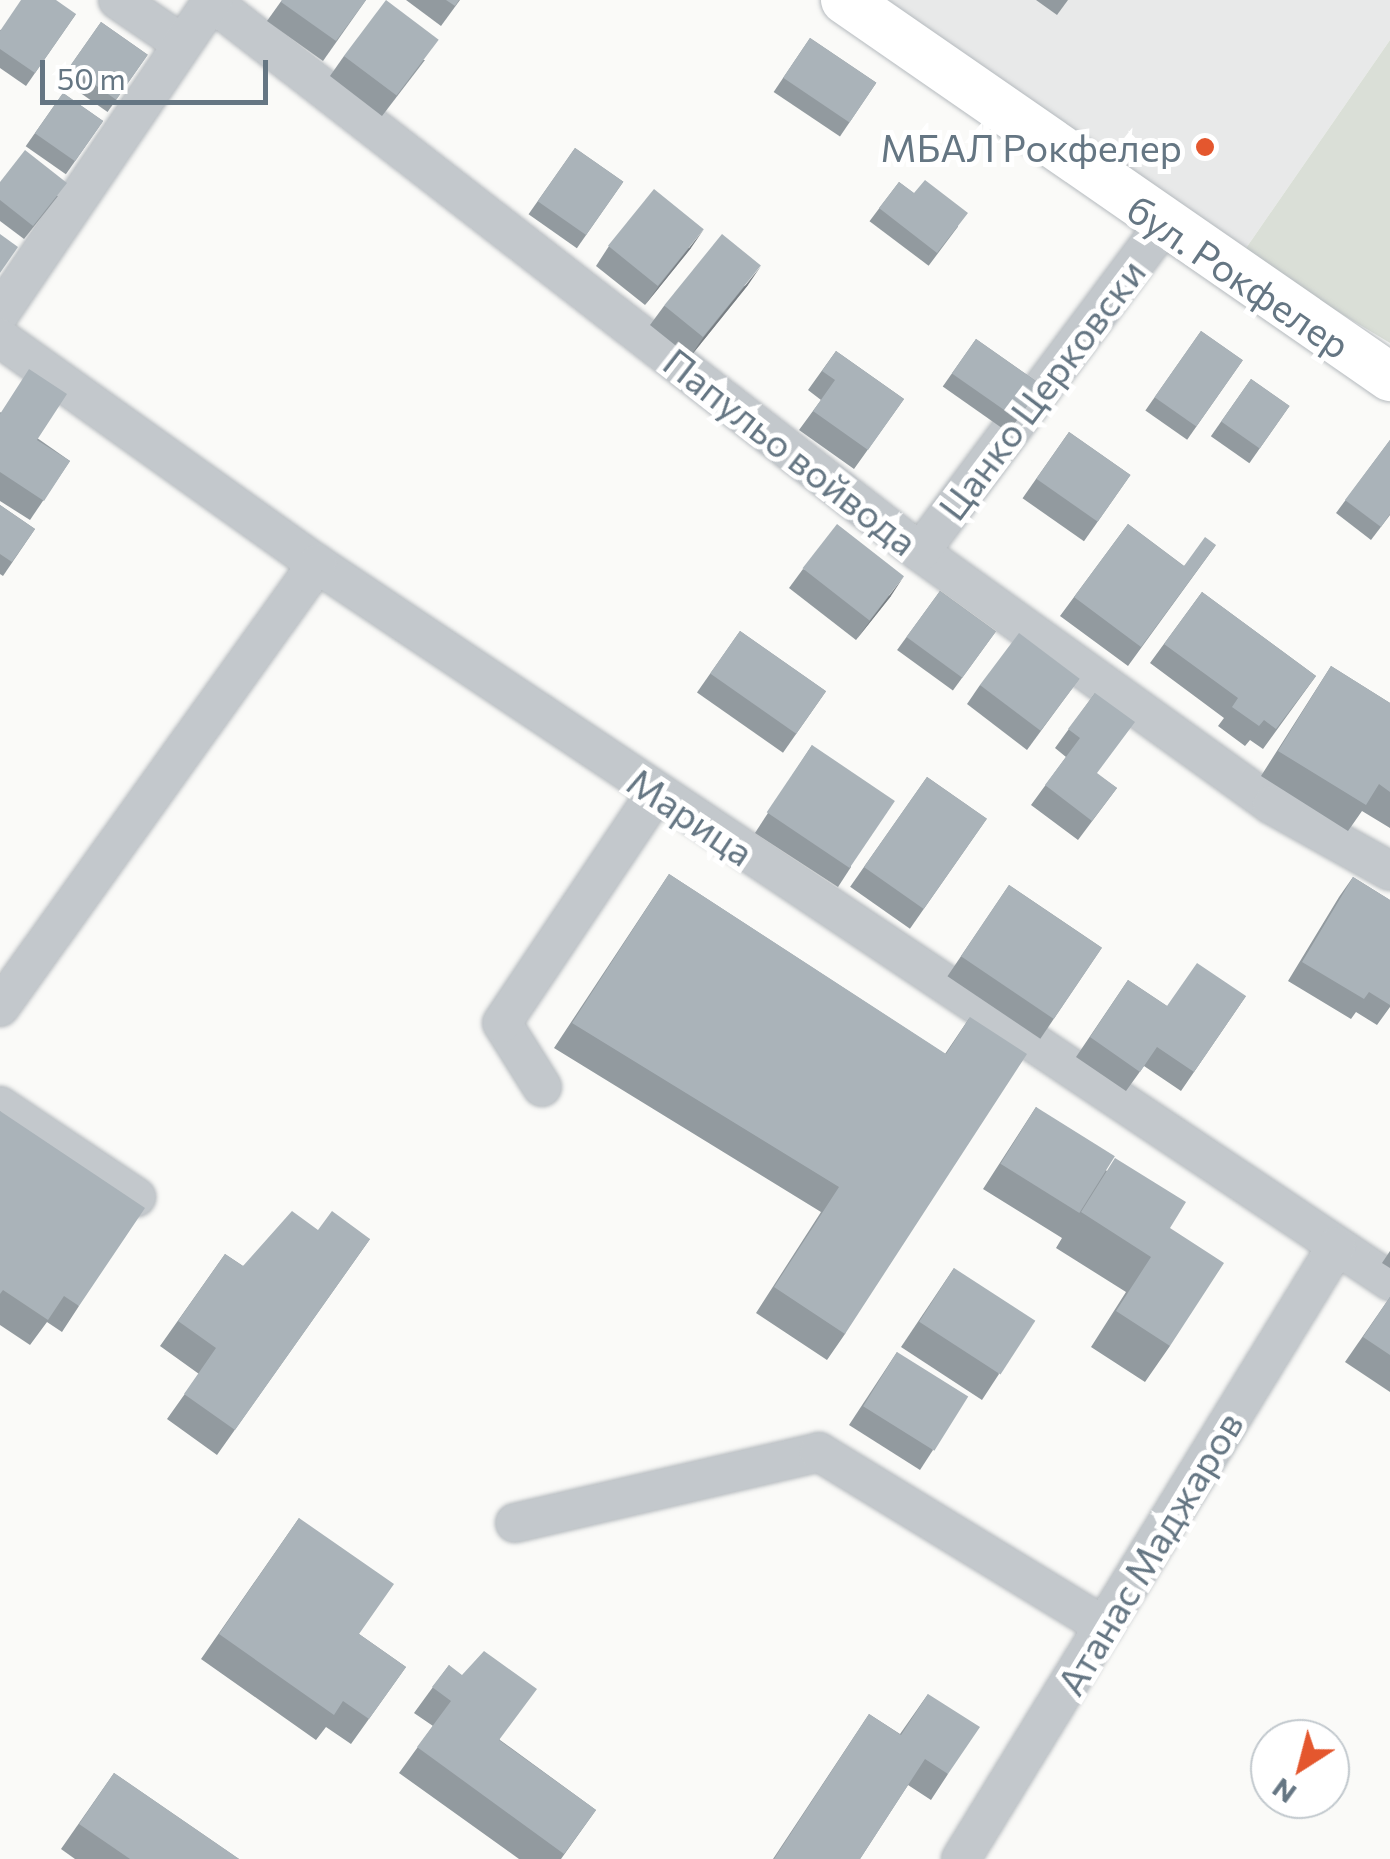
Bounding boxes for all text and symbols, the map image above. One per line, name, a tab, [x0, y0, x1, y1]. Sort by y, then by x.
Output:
scale bar	[45, 40, 272, 102]
text: 50 m	[57, 59, 126, 96]
place label: МБАЛ Рокфелер	[880, 124, 1182, 170]
marker: МБАЛ Рокфелер	[1192, 134, 1218, 160]
street label: бул. Рокфелер	[1119, 185, 1359, 367]
street label: Цанко Церковски	[928, 250, 1154, 528]
street label: Папульо войвода	[655, 338, 927, 564]
street label: Марица	[620, 758, 762, 874]
street label: Атанас Маджаров	[1046, 1403, 1252, 1703]
north arrow	[1250, 1719, 1350, 1819]
text: N	[1265, 1772, 1302, 1812]

